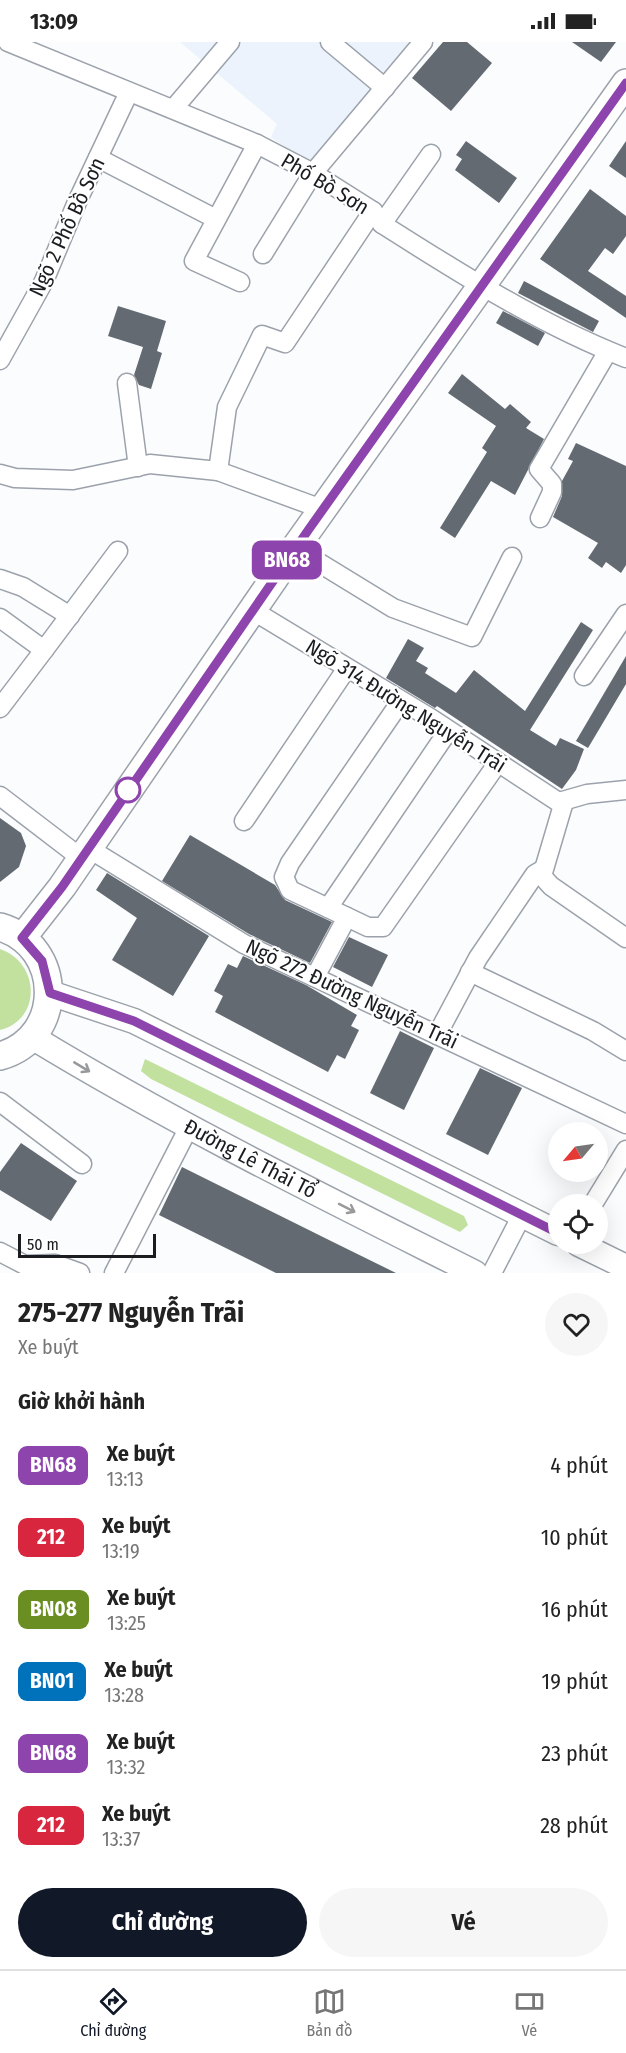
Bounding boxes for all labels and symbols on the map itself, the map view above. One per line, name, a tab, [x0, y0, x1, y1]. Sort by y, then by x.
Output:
street label: Phố Bồ Sơn	[276, 148, 374, 220]
street label: Ngõ 2 Phố Bồ Sơn	[23, 153, 111, 301]
line badge: BN68	[245, 540, 329, 580]
street label: Ngõ 314 Đường Nguyễn Trãi	[301, 634, 511, 778]
unlabelled marker	[115, 777, 141, 803]
street label: Ngõ 272 Đường Nguyễn Trãi	[242, 933, 462, 1055]
one-way arrow	[73, 1062, 90, 1074]
street label: Đường Lê Thái Tổ	[180, 1113, 321, 1204]
north arrow	[548, 1122, 608, 1182]
one-way arrow	[338, 1203, 356, 1215]
scale bar	[18, 1231, 156, 1258]

